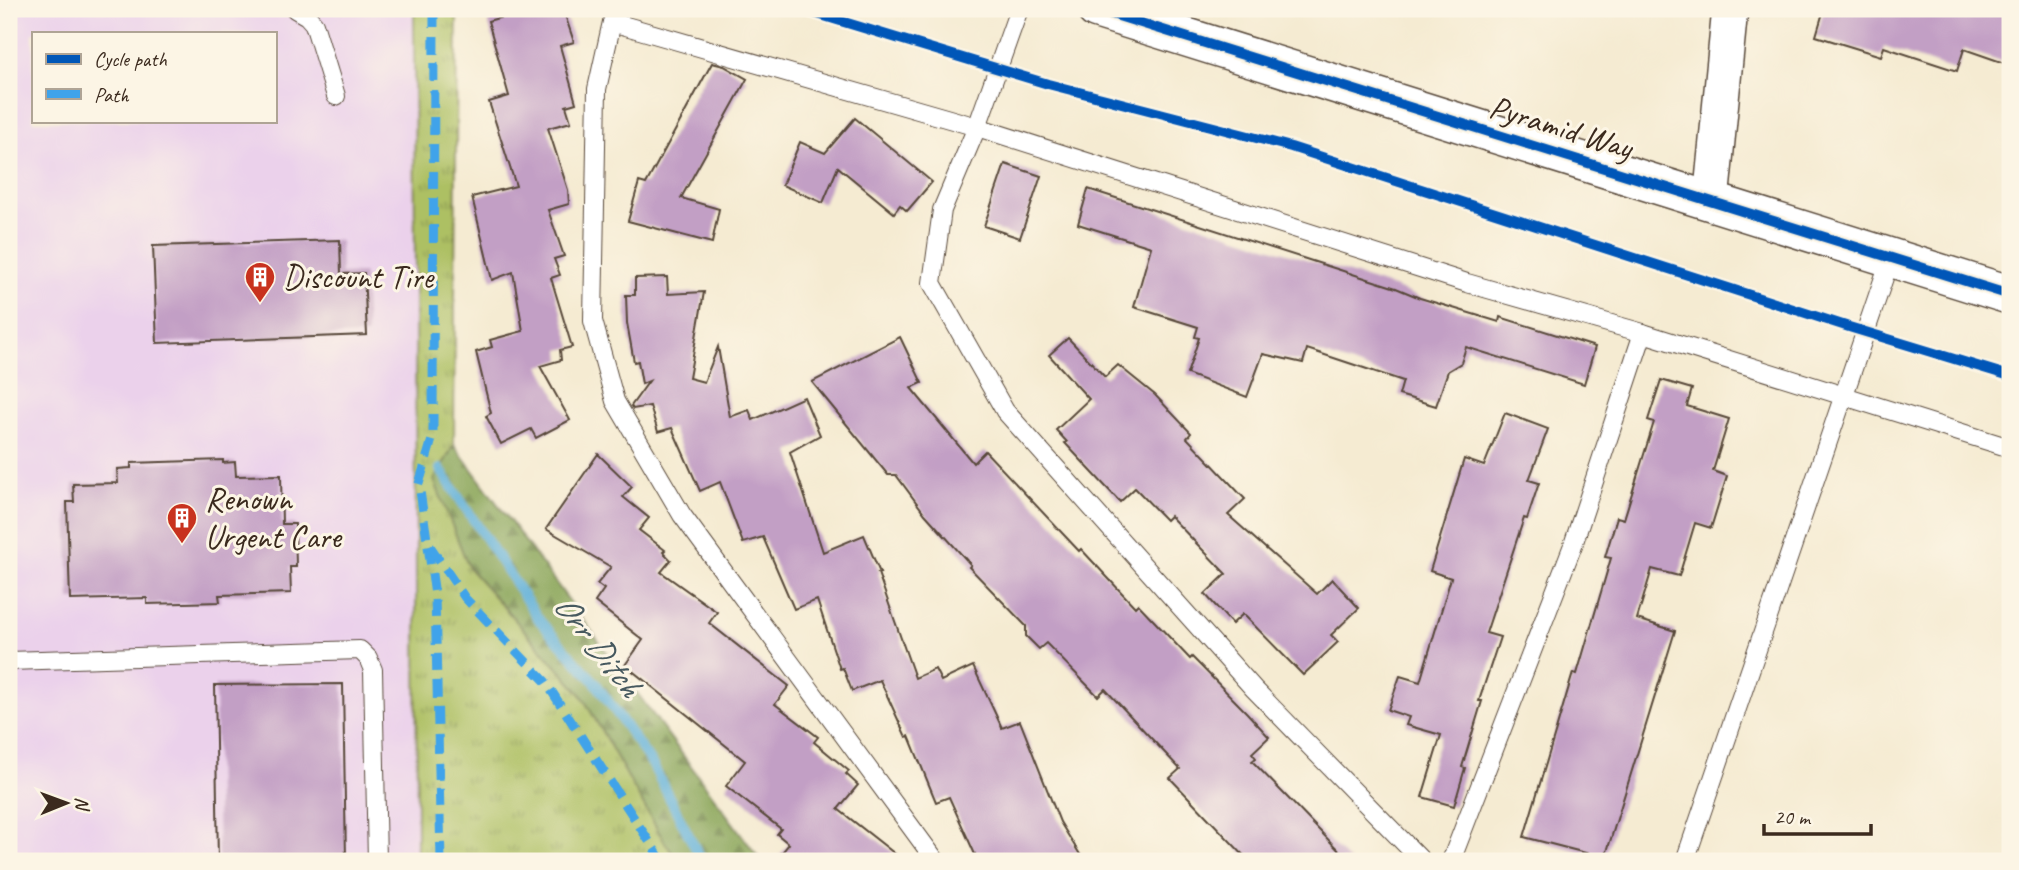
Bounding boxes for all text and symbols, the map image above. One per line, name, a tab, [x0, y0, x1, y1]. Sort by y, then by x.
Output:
legend	[32, 32, 276, 122]
text: Cycle path	[94, 46, 167, 72]
text: Path	[94, 82, 130, 108]
street label: Pyramid Way	[1485, 85, 1640, 169]
place label: Discount Tire	[283, 256, 435, 298]
building icon: Discount Tire	[243, 260, 277, 304]
place label: Renown Urgent Care	[205, 478, 343, 558]
building icon: Renown Urgent Care	[165, 501, 199, 545]
water label: Orr Ditch	[544, 585, 654, 708]
north arrow	[32, 768, 102, 838]
scale bar	[1764, 793, 1870, 837]
text: N	[70, 797, 94, 812]
text: 20 m	[1774, 804, 1812, 830]

